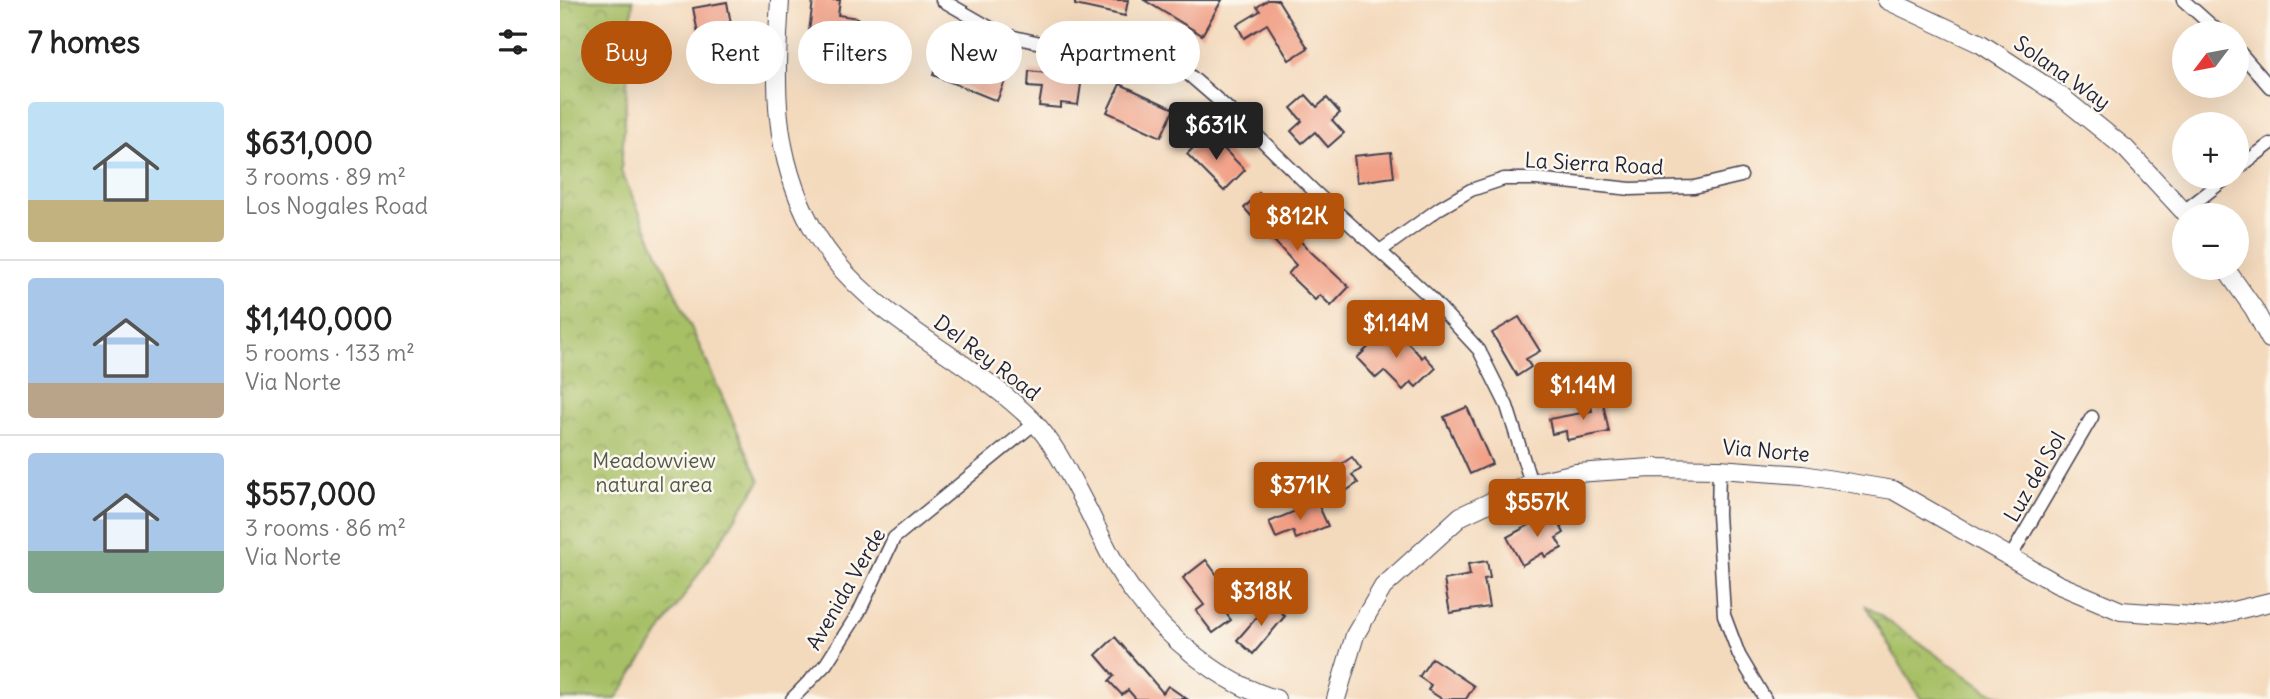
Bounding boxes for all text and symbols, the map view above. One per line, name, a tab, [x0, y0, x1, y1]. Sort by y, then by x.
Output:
chip: Buy	[581, 21, 672, 84]
chip: Rent	[686, 21, 784, 84]
chip: Filters	[798, 21, 912, 84]
chip: New	[926, 21, 1022, 84]
chip: Apartment	[1036, 21, 1200, 84]
north arrow	[2172, 21, 2249, 98]
map controls	[2172, 21, 2249, 280]
text: 7 homes	[28, 23, 140, 61]
icon: filters	[494, 23, 532, 61]
street label: Solana Way	[2009, 30, 2116, 116]
pin: $631K	[1167, 102, 1265, 162]
text: $631K	[1185, 110, 1247, 139]
button: +	[2172, 112, 2249, 189]
text: $631,000	[245, 124, 373, 162]
icon: home	[84, 130, 168, 214]
street label: La Sierra Road	[1524, 146, 1664, 181]
text: 3 rooms · 89 m²	[245, 162, 406, 191]
text: Los Nogales Road	[245, 191, 428, 220]
pin: $812K	[1248, 194, 1346, 253]
text: $812K	[1266, 201, 1328, 230]
button: −	[2172, 203, 2249, 280]
text: $1,140,000	[245, 300, 393, 338]
pin: $1.14M	[1339, 300, 1453, 360]
icon: home	[84, 306, 168, 390]
text: $1.14M	[1363, 308, 1429, 337]
street label: Del Rey Road	[929, 309, 1046, 406]
text: 5 rooms · 133 m²	[245, 338, 415, 367]
pin: $1.14M	[1526, 362, 1640, 422]
text: Via Norte	[245, 367, 341, 396]
text: $1.14M	[1550, 370, 1616, 399]
street label: Luz del Sol	[1998, 427, 2071, 527]
street label: Via Norte	[1721, 433, 1811, 468]
park label: Meadowview natural area	[592, 447, 716, 498]
pin: $371K	[1251, 462, 1349, 522]
text: $371K	[1270, 470, 1330, 499]
text: $557,000	[245, 475, 376, 513]
pin: $557K	[1488, 480, 1586, 539]
icon: home	[84, 481, 168, 565]
text: $557K	[1505, 487, 1569, 516]
text: 3 rooms · 86 m²	[245, 513, 406, 542]
street label: Avenida Verde	[800, 523, 891, 655]
text: Via Norte	[245, 542, 341, 571]
pin: $318K	[1212, 568, 1310, 628]
text: $318K	[1230, 576, 1292, 605]

